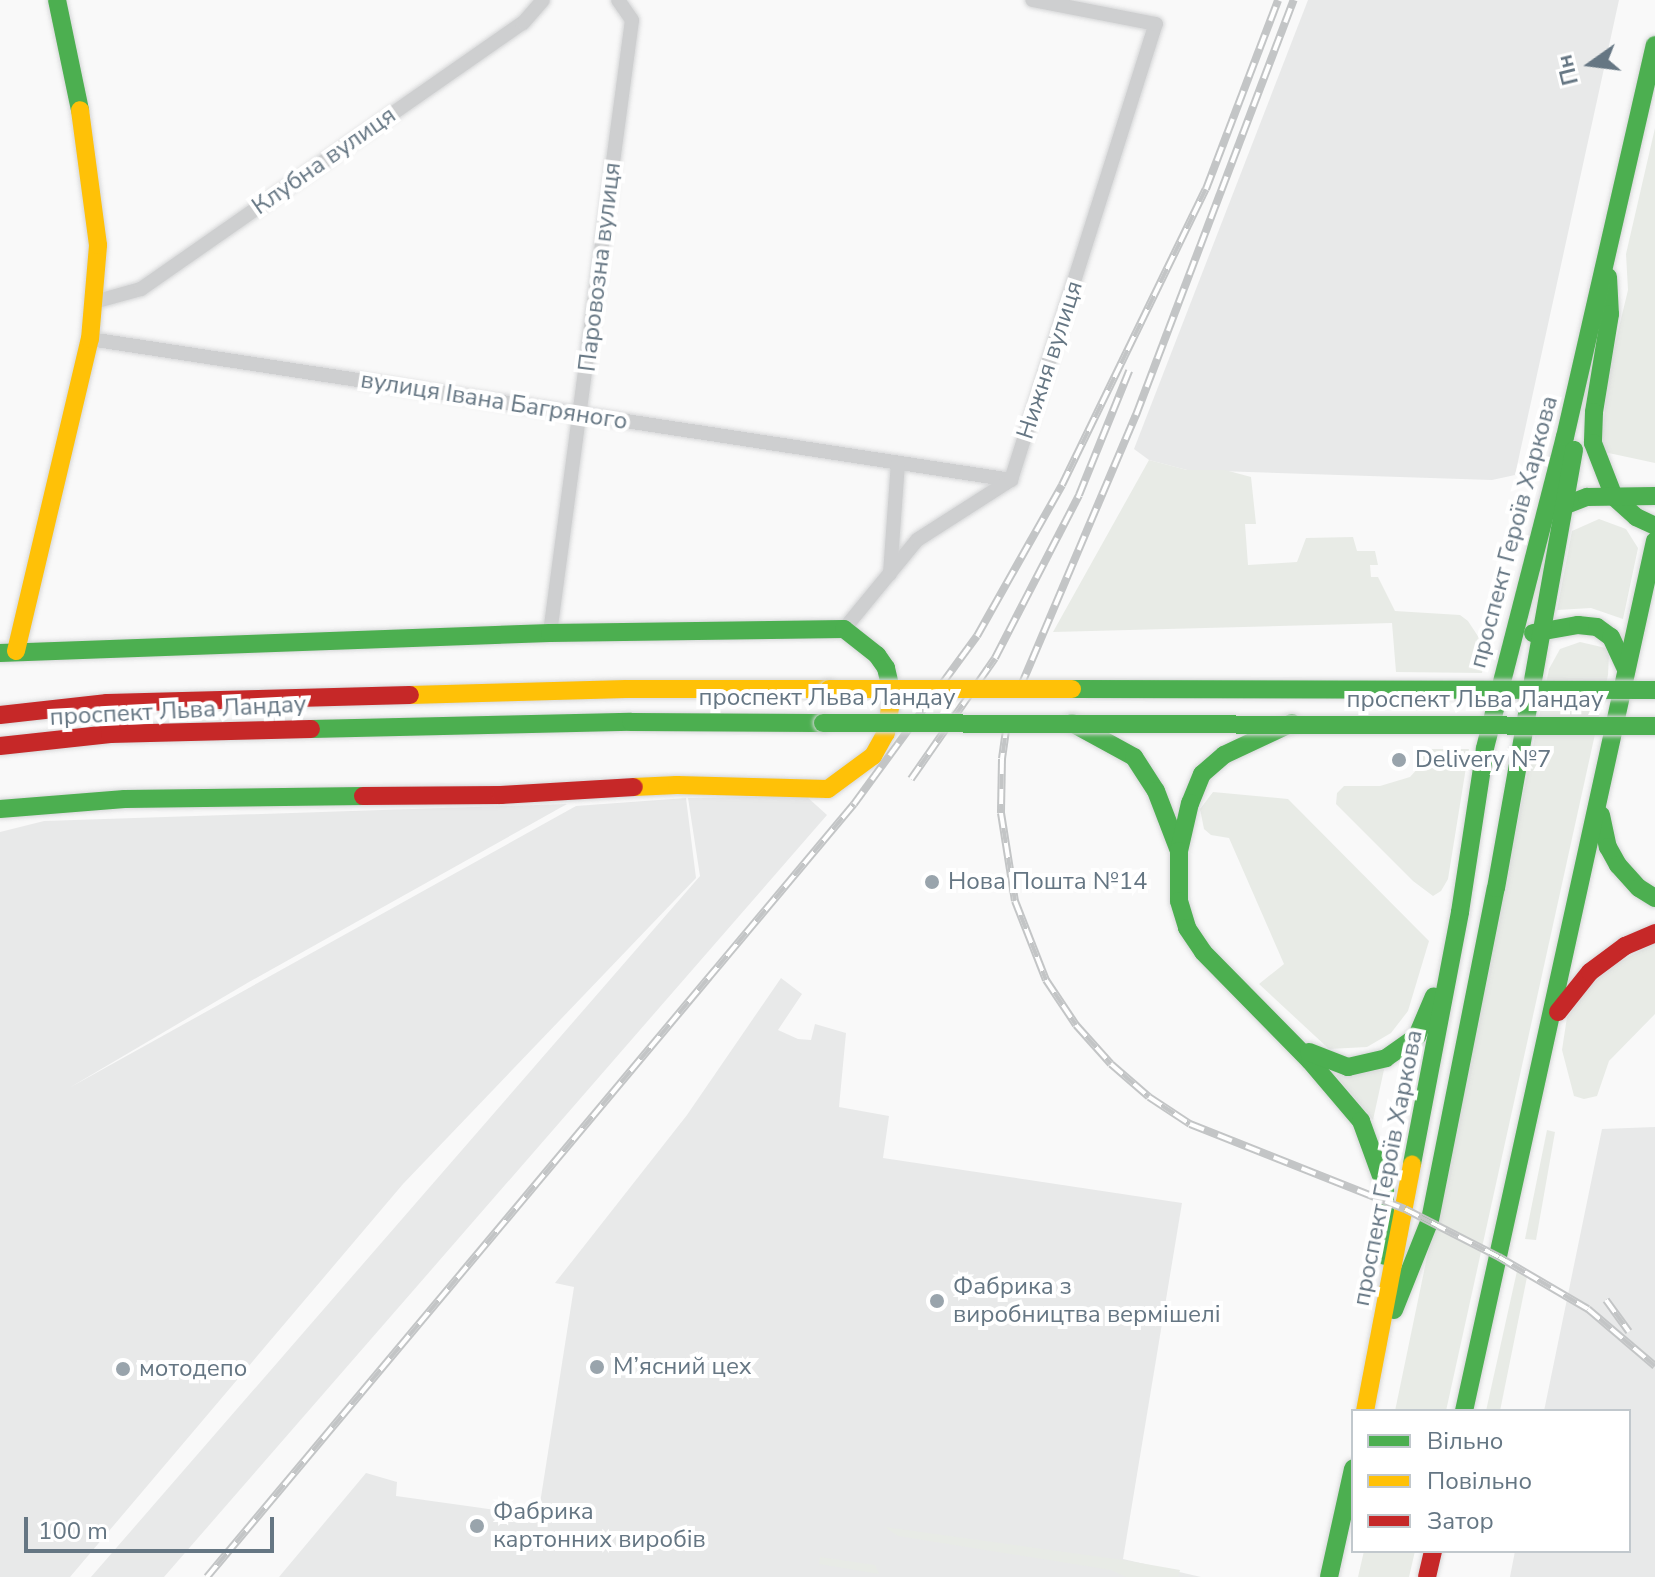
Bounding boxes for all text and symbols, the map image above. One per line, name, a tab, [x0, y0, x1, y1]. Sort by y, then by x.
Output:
north arrow	[1551, 24, 1631, 104]
text: Пн	[1549, 52, 1586, 88]
street label: Клубна вулиця	[247, 101, 401, 221]
street label: Паровозна вулиця	[573, 161, 627, 373]
street label: Нижня вулиця	[1011, 277, 1089, 443]
street label: вулиця Івана Багряного	[359, 366, 629, 436]
street label: проспект Героїв Харкова	[1464, 393, 1564, 671]
street label: проспект Льва Ландау	[698, 684, 956, 712]
street label: проспект Льва Ландау	[1346, 686, 1604, 714]
street label: проспект Льва Ландау	[49, 690, 307, 732]
place label: Delivery №7	[1415, 746, 1551, 774]
marker: Delivery №7	[1390, 751, 1408, 769]
place label: Нова Пошта №14	[948, 868, 1147, 896]
marker: Нова Пошта №14	[923, 873, 941, 891]
street label: проспект Героїв Харкова	[1347, 1027, 1429, 1309]
place label: Фабрика з виробництва вермішелі	[953, 1273, 1221, 1329]
marker: Фабрика з виробництва вермішелі	[928, 1292, 946, 1310]
place label: М’ясний цех	[613, 1353, 752, 1381]
place label: мотодепо	[139, 1355, 247, 1383]
marker: М’ясний цех	[588, 1358, 606, 1376]
marker: мотодепо	[114, 1360, 132, 1378]
legend	[1351, 1409, 1631, 1553]
text: Вільно	[1427, 1425, 1503, 1457]
text: Повільно	[1427, 1465, 1532, 1497]
place label: Фабрика картонних виробів	[493, 1498, 706, 1554]
scale bar	[28, 1501, 278, 1551]
text: Затор	[1427, 1505, 1494, 1537]
text: 100 m	[38, 1515, 108, 1547]
marker: Фабрика картонних виробів	[468, 1517, 486, 1535]

